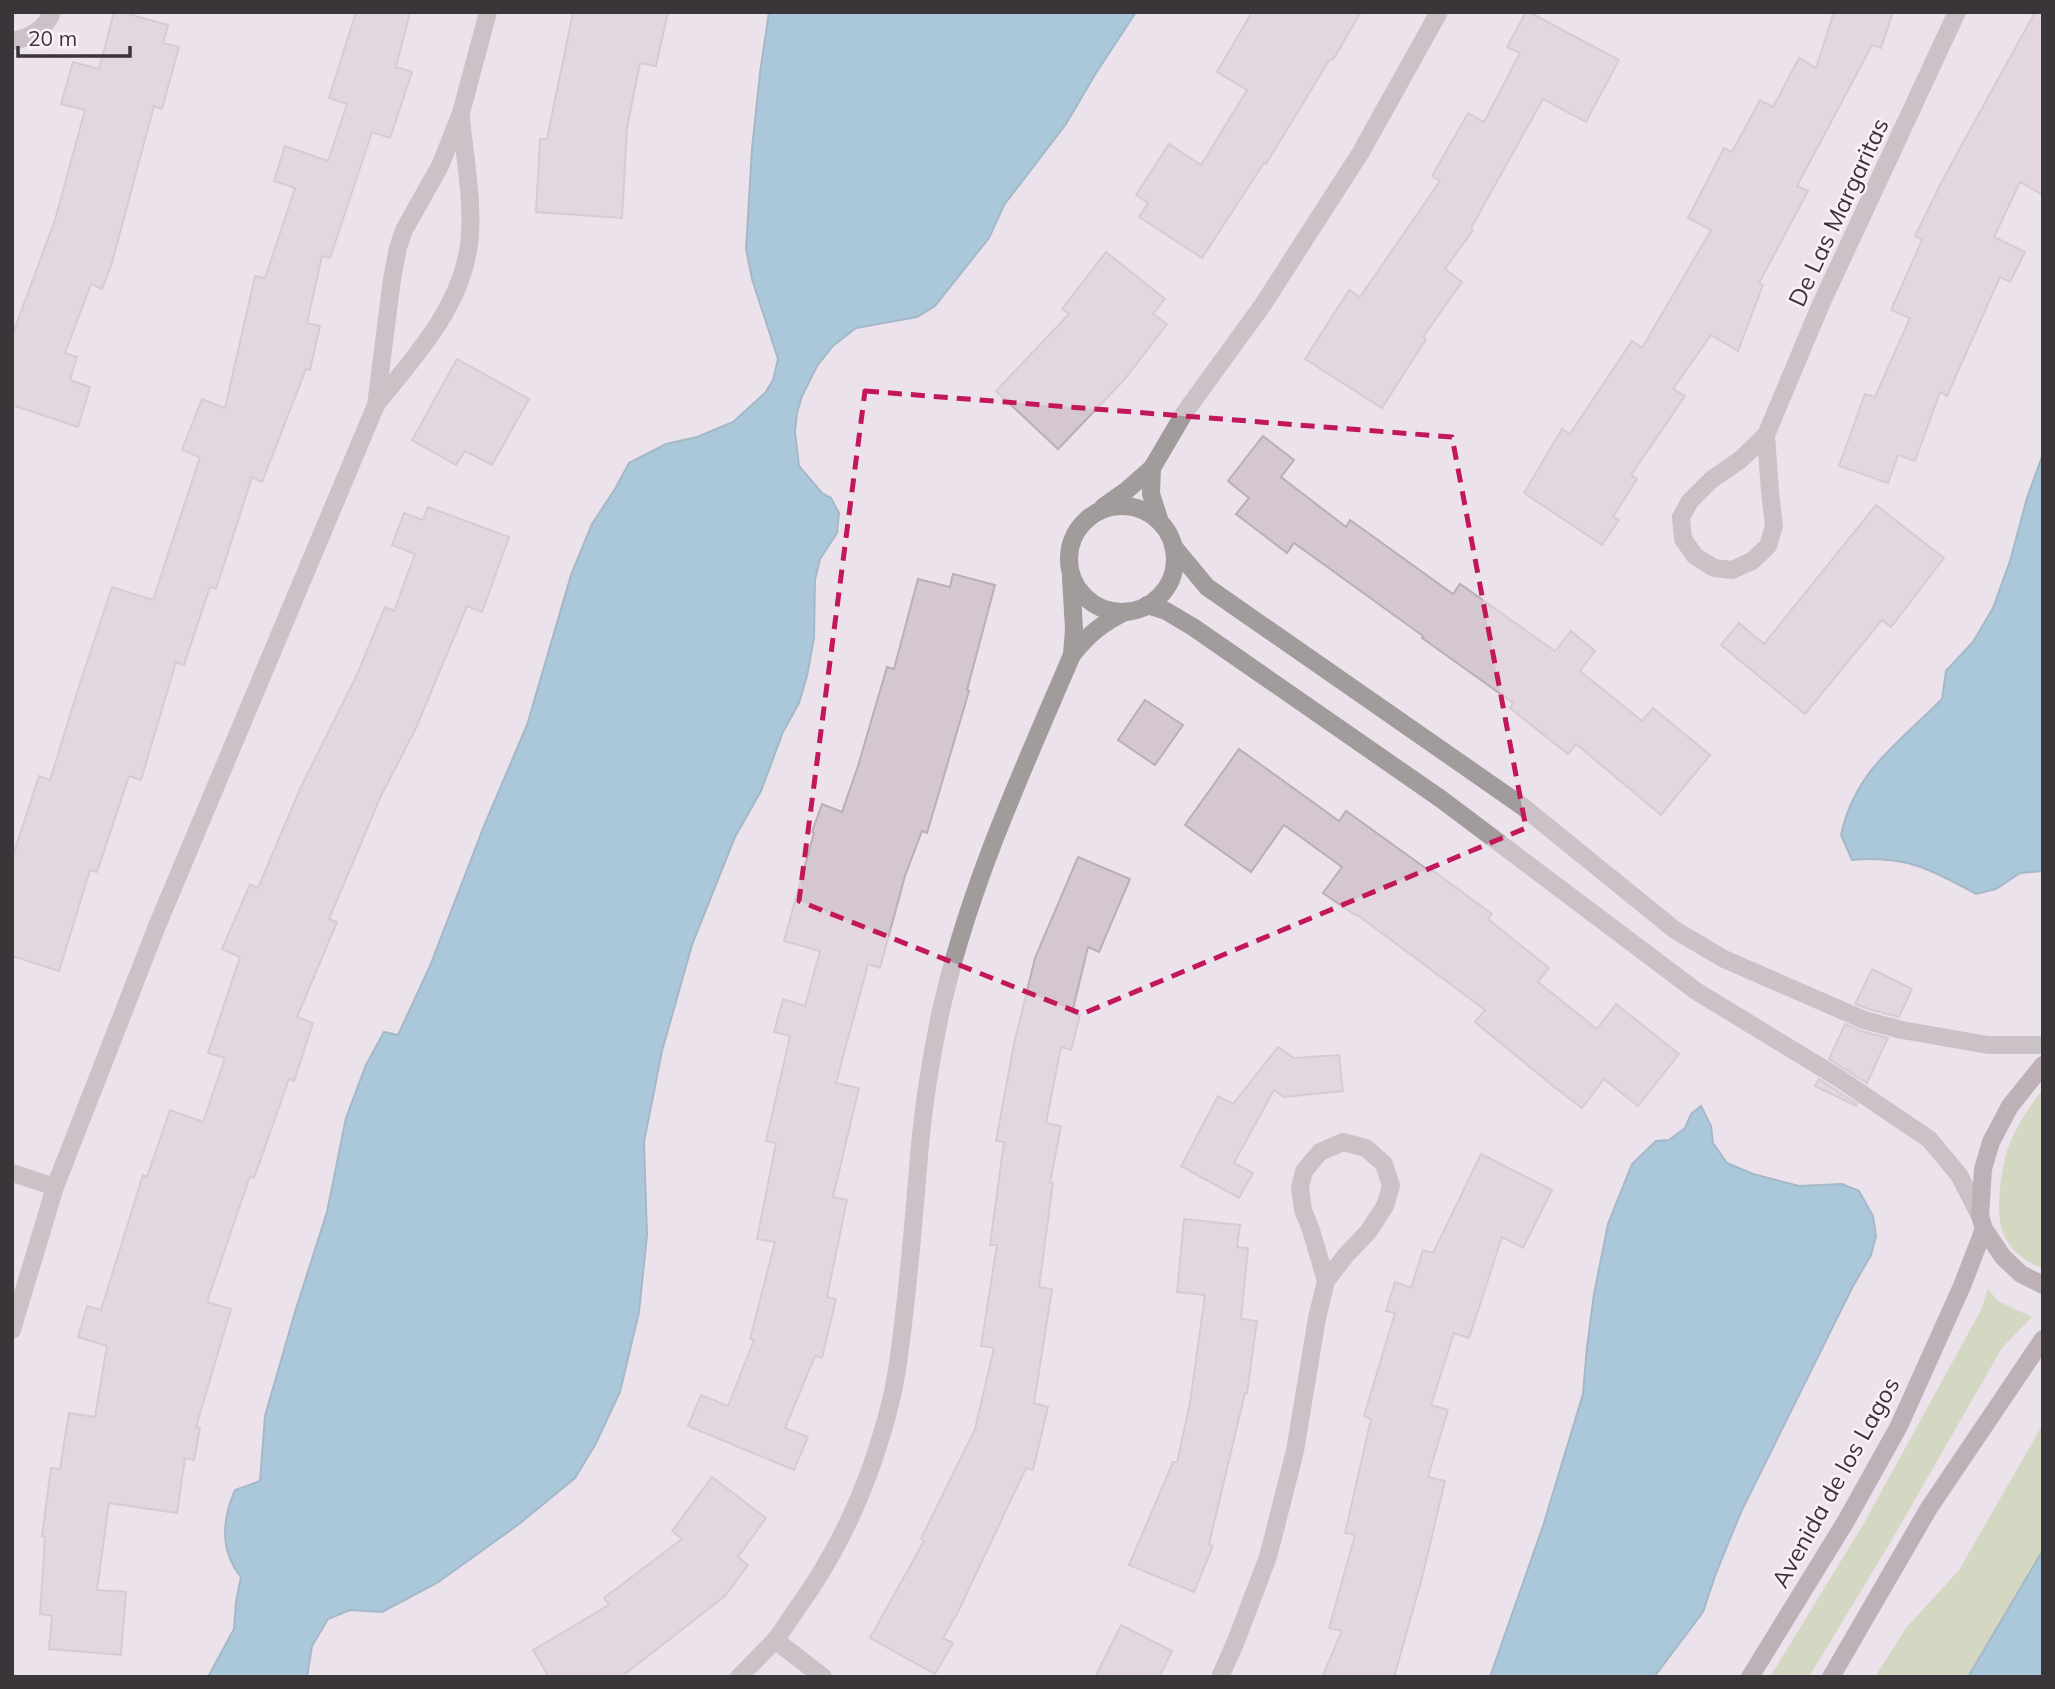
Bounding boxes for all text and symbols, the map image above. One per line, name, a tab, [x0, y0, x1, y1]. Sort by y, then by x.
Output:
scale bar	[18, 14, 130, 58]
text: 20 m	[28, 25, 77, 51]
street label: De Las Margaritas	[1781, 113, 1895, 311]
street label: Avenida de los Lagos	[1765, 1371, 1905, 1593]

